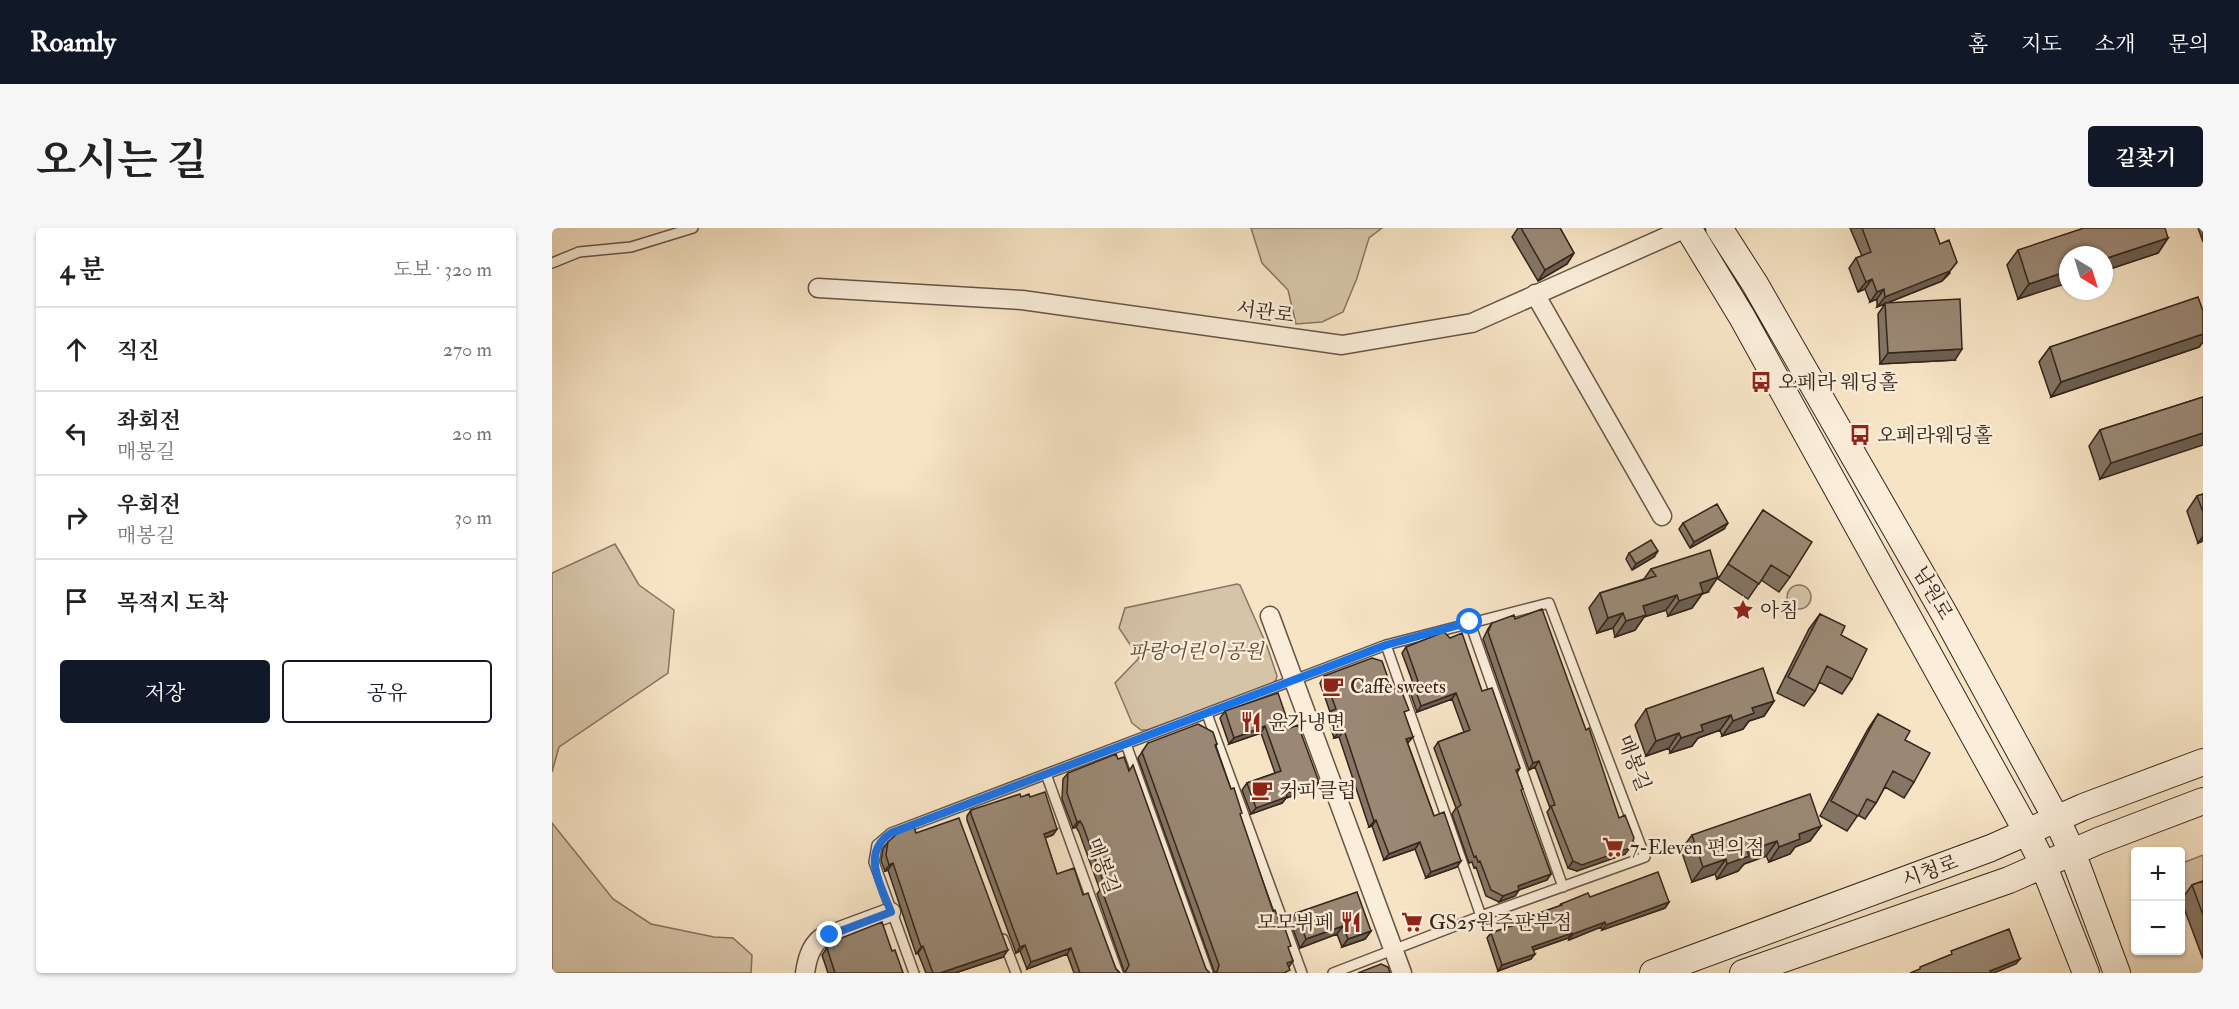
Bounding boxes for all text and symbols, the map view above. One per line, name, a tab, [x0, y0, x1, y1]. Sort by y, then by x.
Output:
text: Roamly	[30, 25, 116, 60]
text: 홈	[1968, 31, 1988, 58]
text: 지도	[2021, 31, 2062, 58]
text: 소개	[2095, 31, 2135, 58]
text: 문의	[2168, 31, 2209, 58]
button: 길찾기	[2088, 126, 2203, 187]
text: 오시는 길	[36, 135, 207, 187]
north arrow	[2059, 246, 2113, 300]
text: 4 분	[60, 254, 105, 286]
text: 도보 · 320 m	[393, 257, 492, 282]
street label: 서관로	[1235, 296, 1295, 328]
icon: ahead	[60, 333, 93, 366]
text: 직진	[117, 337, 160, 365]
text: 270 m	[443, 337, 492, 362]
bus stop icon: 오페라 웨딩홀	[1749, 370, 1773, 394]
place label: 오페라 웨딩홀	[1778, 370, 1898, 395]
text: 좌회전	[117, 407, 181, 435]
icon: left	[60, 417, 93, 450]
text: 20 m	[452, 421, 492, 446]
bus stop icon: 오페라웨딩홀	[1848, 423, 1872, 447]
place label: 오페라웨딩홀	[1877, 423, 1993, 448]
text: 매봉길	[117, 439, 175, 464]
text: 우회전	[117, 491, 181, 519]
icon: right	[60, 501, 93, 534]
text: 30 m	[454, 505, 492, 530]
text: 매봉길	[117, 523, 175, 548]
street label: 남원로	[1908, 562, 1958, 624]
icon: arrive	[60, 585, 93, 618]
text: 목적지 도착	[117, 589, 228, 617]
place icon: 아침	[1731, 598, 1755, 622]
place label: 아침	[1760, 598, 1799, 623]
route start	[1456, 608, 1482, 634]
park label: 파랑어린이공원	[1128, 639, 1265, 664]
button: 저장	[60, 660, 270, 723]
button: 공유	[282, 660, 492, 723]
cafe icon: Caffè sweets	[1321, 674, 1345, 698]
place label: Caffè sweets	[1350, 674, 1446, 699]
restaurant icon: 윤가냉면	[1239, 710, 1263, 734]
place label: 윤가냉면	[1268, 710, 1345, 735]
street label: 매봉길	[1612, 731, 1656, 795]
cafe icon: 커피클럽	[1250, 778, 1274, 802]
place label: 커피클럽	[1279, 778, 1356, 803]
street label: 매봉길	[1081, 834, 1125, 898]
supermarket icon: 7-Eleven 편의점	[1601, 835, 1625, 859]
place label: 7-Eleven 편의점	[1630, 835, 1765, 860]
map controls	[2131, 847, 2185, 955]
button: +	[2131, 847, 2185, 901]
street label: 시청로	[1898, 849, 1962, 893]
button: −	[2131, 901, 2185, 955]
place label: 모모뷔페	[1257, 910, 1334, 935]
restaurant icon: 모모뷔페	[1339, 910, 1363, 934]
supermarket icon: GS25원주판부점	[1400, 910, 1424, 934]
place label: GS25원주판부점	[1429, 910, 1572, 935]
route end	[816, 921, 842, 947]

